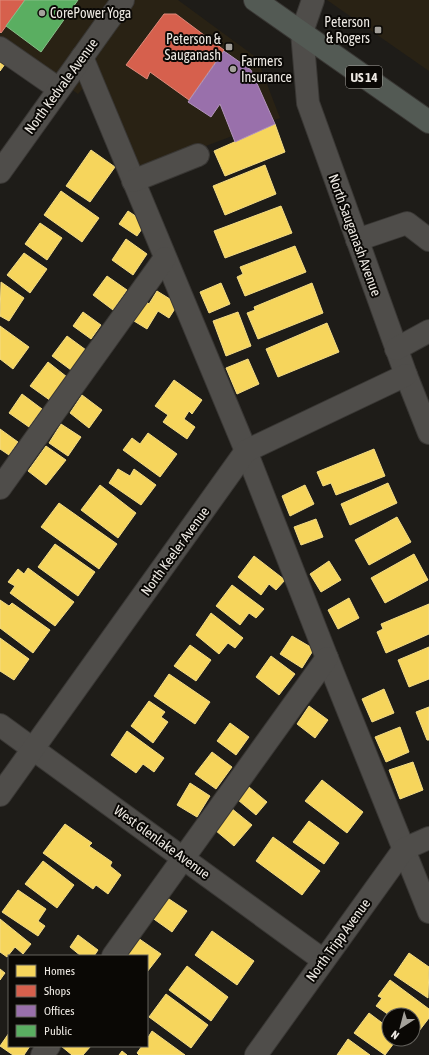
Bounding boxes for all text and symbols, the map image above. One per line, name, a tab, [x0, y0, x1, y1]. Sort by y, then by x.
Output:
place label: CorePower Yoga	[50, 5, 131, 21]
marker: CorePower Yoga	[37, 8, 47, 18]
place label: Peterson & Rogers	[324, 14, 370, 46]
marker: Peterson & Rogers	[373, 25, 383, 35]
place label: Peterson & Sauganash	[165, 31, 222, 63]
street label: North Kedvale Avenue	[21, 35, 101, 137]
marker: Peterson & Sauganash	[224, 42, 234, 52]
place label: Farmers Insurance	[241, 53, 292, 85]
marker: Farmers Insurance	[228, 64, 238, 74]
road number: US 14	[346, 66, 382, 88]
street label: North Sauganash Avenue	[325, 172, 385, 298]
street label: North Keeler Avenue	[138, 504, 212, 598]
street label: West Glenlake Avenue	[111, 802, 213, 882]
street label: North Tripp Avenue	[303, 896, 373, 984]
legend	[8, 955, 148, 1047]
text: Homes	[44, 964, 75, 978]
text: Shops	[44, 984, 70, 998]
text: Offices	[44, 1004, 74, 1018]
north arrow	[381, 1007, 421, 1047]
text: Public	[44, 1024, 72, 1038]
text: N	[389, 1028, 401, 1042]

